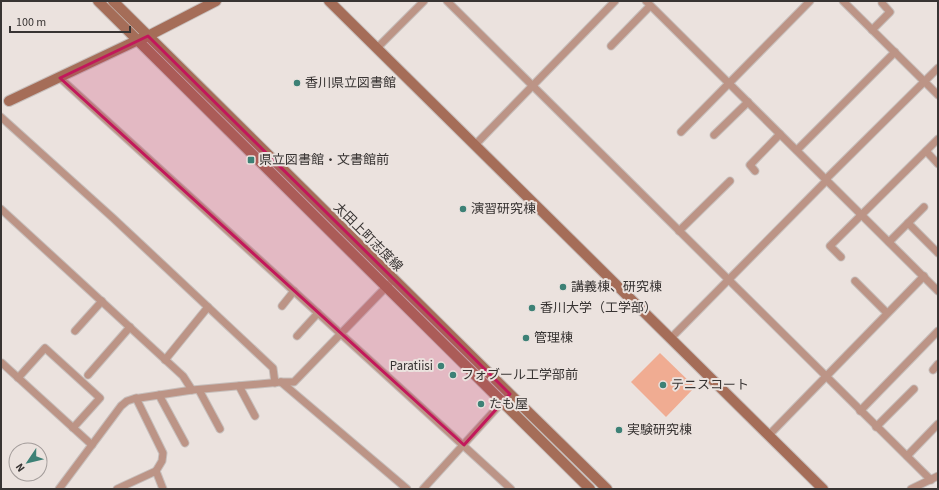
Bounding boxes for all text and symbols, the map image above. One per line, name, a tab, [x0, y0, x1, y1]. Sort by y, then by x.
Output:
scale bar	[10, 8, 130, 34]
text: 100 m	[16, 14, 46, 31]
place label: 香川県立図書館	[305, 74, 396, 92]
marker: 香川県立図書館	[292, 78, 302, 88]
place label: 県立図書館・文書館前	[259, 151, 389, 169]
marker: 県立図書館・文書館前	[246, 155, 256, 165]
street label: 太田上町志度線	[329, 198, 407, 276]
place label: 演習研究棟	[471, 200, 536, 218]
marker: 演習研究棟	[458, 204, 468, 214]
place label: 講義棟、研究棟	[571, 278, 662, 296]
marker: 講義棟、研究棟	[558, 282, 568, 292]
place label: 香川大学（工学部）	[540, 299, 657, 317]
marker: 香川大学（工学部）	[527, 303, 537, 313]
place label: 管理棟	[534, 329, 573, 347]
marker: 管理棟	[521, 333, 531, 343]
place label: Paratiisi	[390, 357, 433, 375]
marker: Paratiisi	[436, 361, 446, 371]
place label: フォブール工学部前	[461, 366, 578, 384]
marker: フォブール工学部前	[448, 370, 458, 380]
place label: テニスコート	[671, 376, 749, 394]
marker: テニスコート	[658, 380, 668, 390]
place label: たも屋	[489, 395, 528, 413]
marker: たも屋	[476, 399, 486, 409]
place label: 実験研究棟	[627, 421, 692, 439]
marker: 実験研究棟	[614, 425, 624, 435]
north arrow	[8, 442, 48, 482]
text: N	[12, 460, 28, 475]

